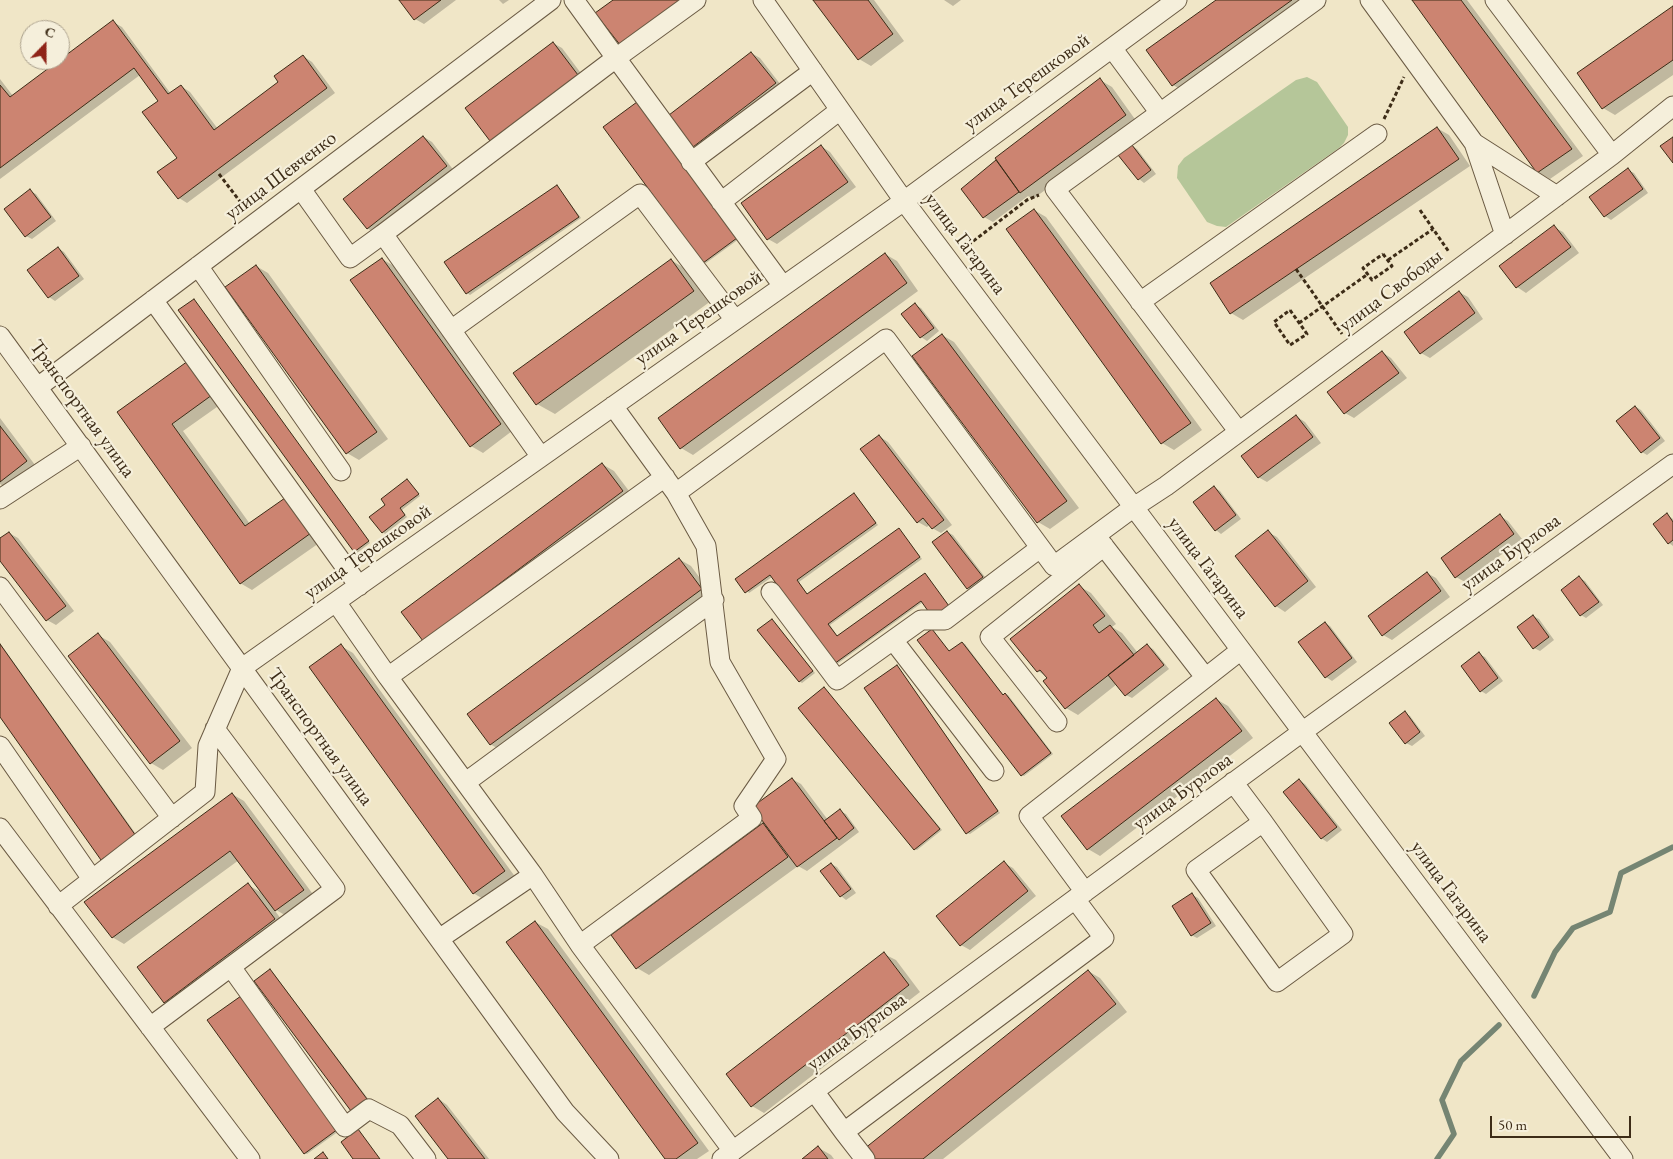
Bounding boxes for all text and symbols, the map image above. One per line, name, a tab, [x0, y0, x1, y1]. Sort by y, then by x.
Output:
north arrow	[20, 20, 70, 70]
text: С	[42, 22, 58, 42]
street label: улица Терешковой	[959, 28, 1095, 136]
street label: улица Шевченко	[220, 126, 342, 226]
street label: улица Гагарина	[919, 188, 1011, 300]
street label: улица Свободы	[1334, 244, 1448, 338]
street label: улица Терешковой	[631, 265, 767, 371]
street label: Транспортная улица	[24, 336, 140, 482]
street label: улица Терешковой	[300, 499, 436, 605]
street label: улица Бурлова	[1457, 509, 1565, 597]
street label: улица Гагарина	[1162, 512, 1254, 624]
street label: Транспортная улица	[262, 664, 378, 810]
street label: улица Бурлова	[1129, 748, 1237, 836]
street label: улица Гагарина	[1405, 836, 1497, 948]
street label: улица Бурлова	[803, 988, 911, 1076]
scale bar	[1493, 1106, 1634, 1138]
text: 50 m	[1498, 1115, 1527, 1134]

